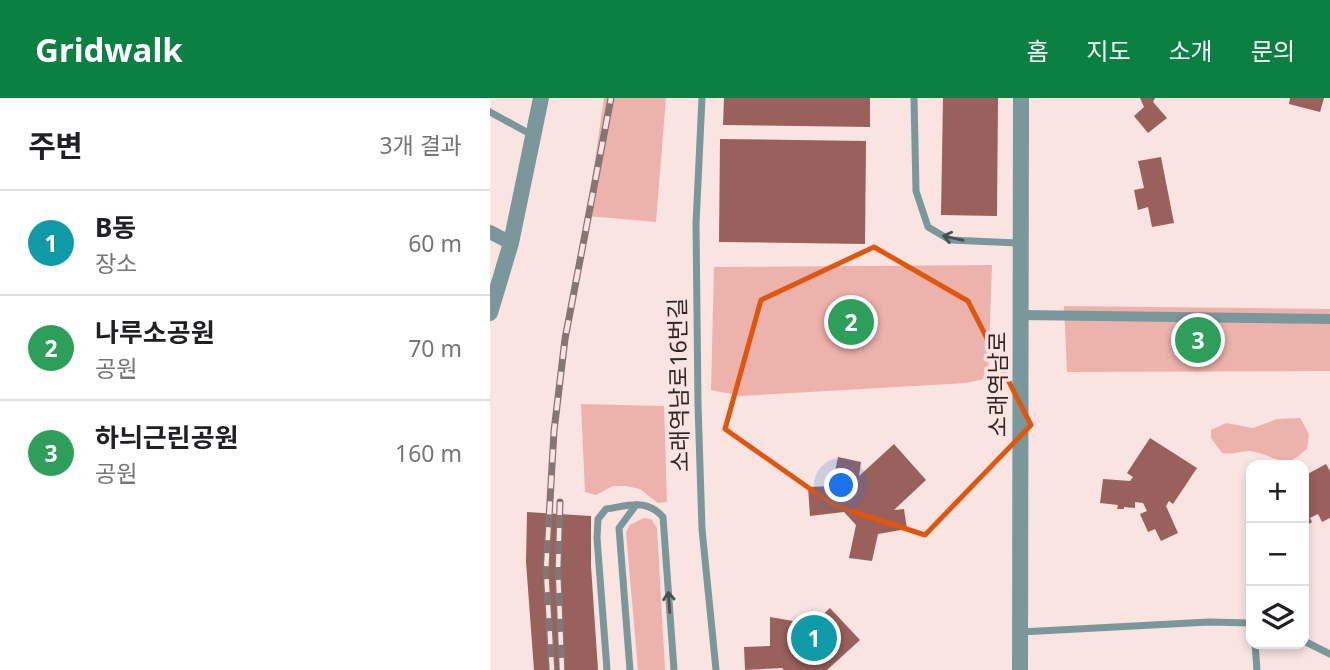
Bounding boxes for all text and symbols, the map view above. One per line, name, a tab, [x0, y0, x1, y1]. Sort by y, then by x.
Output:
text: Gridwalk	[35, 27, 183, 72]
text: 홈	[1026, 34, 1048, 67]
text: 지도	[1086, 34, 1131, 67]
text: 소개	[1169, 34, 1213, 67]
text: 문의	[1251, 34, 1295, 67]
text: 주변	[28, 125, 83, 166]
text: 3개 결과	[379, 129, 462, 161]
text: B동	[95, 209, 136, 245]
text: 1	[44, 227, 58, 259]
text: 60 m	[408, 227, 462, 259]
one-way arrow	[943, 230, 965, 243]
text: 장소	[95, 247, 137, 279]
pin: 2	[828, 296, 874, 348]
street label: 소래역남로16번길	[660, 298, 696, 473]
text: 나루소공원	[95, 314, 215, 350]
pin: 3	[1175, 314, 1221, 366]
street label: 소래역남로	[981, 331, 1013, 437]
text: 2	[44, 332, 58, 364]
text: 70 m	[408, 332, 462, 364]
text: 공원	[95, 352, 137, 384]
text: 하늬근린공원	[95, 419, 239, 455]
text: 3	[44, 437, 58, 469]
text: 160 m	[395, 437, 462, 469]
text: 공원	[95, 457, 137, 489]
map controls	[1246, 460, 1309, 649]
button: +	[1246, 460, 1309, 523]
your location	[824, 468, 858, 502]
button: −	[1246, 523, 1309, 586]
button: layers	[1246, 586, 1309, 649]
one-way arrow	[662, 591, 675, 614]
pin: 1	[791, 612, 837, 664]

